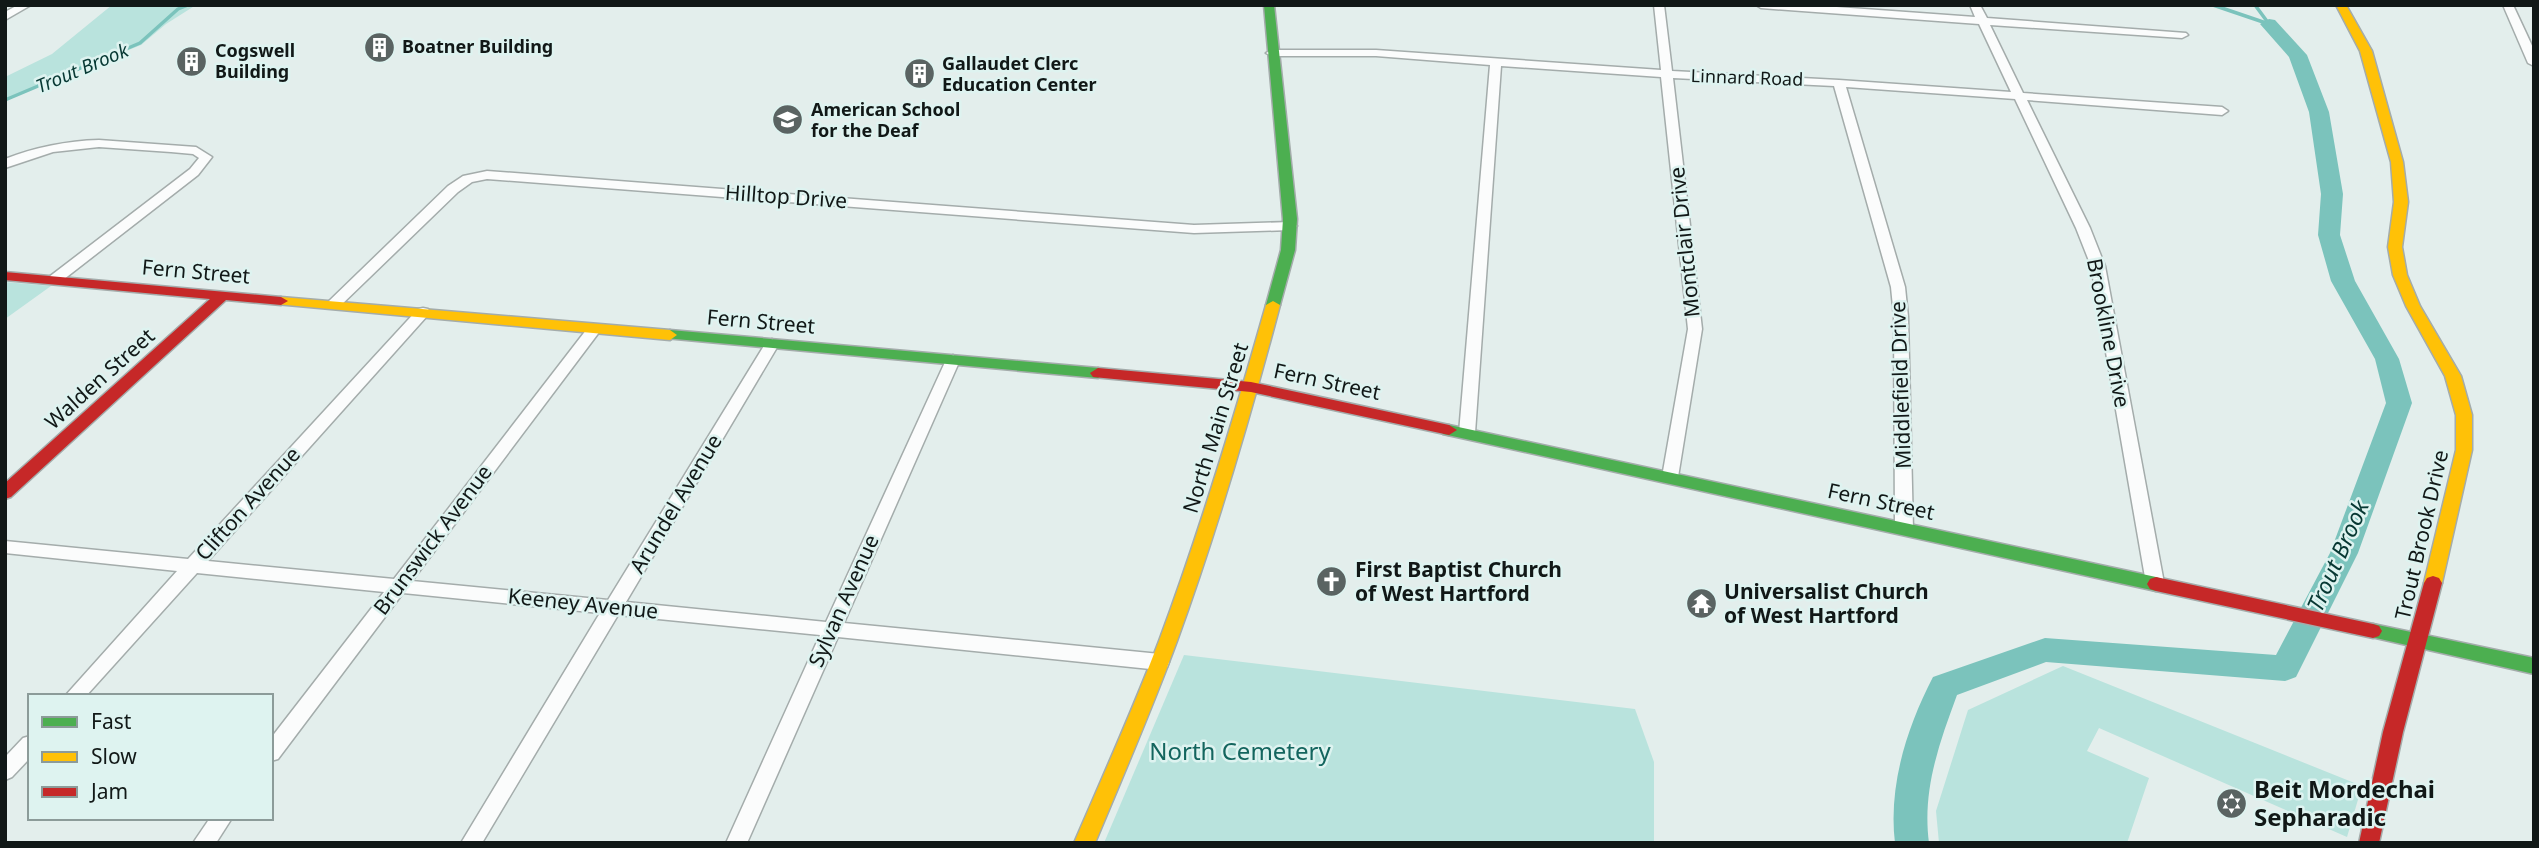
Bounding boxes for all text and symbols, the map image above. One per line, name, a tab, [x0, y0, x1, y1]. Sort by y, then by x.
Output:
building icon: Boatner Building	[362, 30, 396, 64]
place label: Boatner Building	[402, 34, 553, 58]
water label: Trout Brook	[32, 37, 133, 99]
place label: Cogswell Building	[215, 38, 295, 83]
building icon: Cogswell Building	[175, 44, 209, 78]
place label: Gallaudet Clerc Education Center	[942, 51, 1097, 96]
building icon: Gallaudet Clerc Education Center	[902, 57, 936, 91]
street label: Linnard Road	[1690, 63, 1804, 91]
place label: American School for the Deaf	[811, 97, 960, 142]
school or university icon: American School for the Deaf	[771, 103, 805, 137]
street label: Montclair Drive	[1662, 166, 1706, 319]
street label: Hilltop Drive	[724, 178, 848, 214]
street label: Fern Street	[141, 252, 252, 290]
street label: Brookline Drive	[2081, 256, 2137, 410]
street label: Middlefield Drive	[1883, 301, 1917, 469]
street label: Fern Street	[706, 302, 817, 340]
street label: Walden Street	[39, 321, 160, 435]
street label: North Main Street	[1176, 339, 1254, 516]
street label: Fern Street	[1271, 356, 1384, 406]
street label: Arundel Avenue	[623, 429, 728, 578]
street label: Clifton Avenue	[189, 441, 306, 566]
street label: Trout Brook Drive	[2388, 447, 2454, 622]
street label: Brunswick Avenue	[367, 459, 498, 620]
street label: Fern Street	[1825, 476, 1938, 526]
water label: Trout Brook	[2298, 493, 2377, 616]
street label: Sylvan Avenue	[801, 530, 885, 671]
place label: First Baptist Church of West Hartford	[1355, 555, 1562, 607]
church icon: First Baptist Church of West Hartford	[1315, 565, 1349, 599]
place label: Universalist Church of West Hartford	[1724, 577, 1929, 629]
street label: Keeney Avenue	[507, 581, 660, 625]
temple icon: Universalist Church of West Hartford	[1684, 587, 1718, 621]
legend	[28, 694, 273, 820]
text: Fast	[91, 707, 132, 735]
park label: North Cemetery	[1149, 734, 1331, 767]
text: Slow	[91, 742, 137, 770]
place label: Beit Mordechai Sepharadic	[2254, 772, 2435, 833]
text: Jam	[89, 777, 128, 805]
synagogue icon: Beit Mordechai Sepharadic	[2214, 787, 2248, 821]

